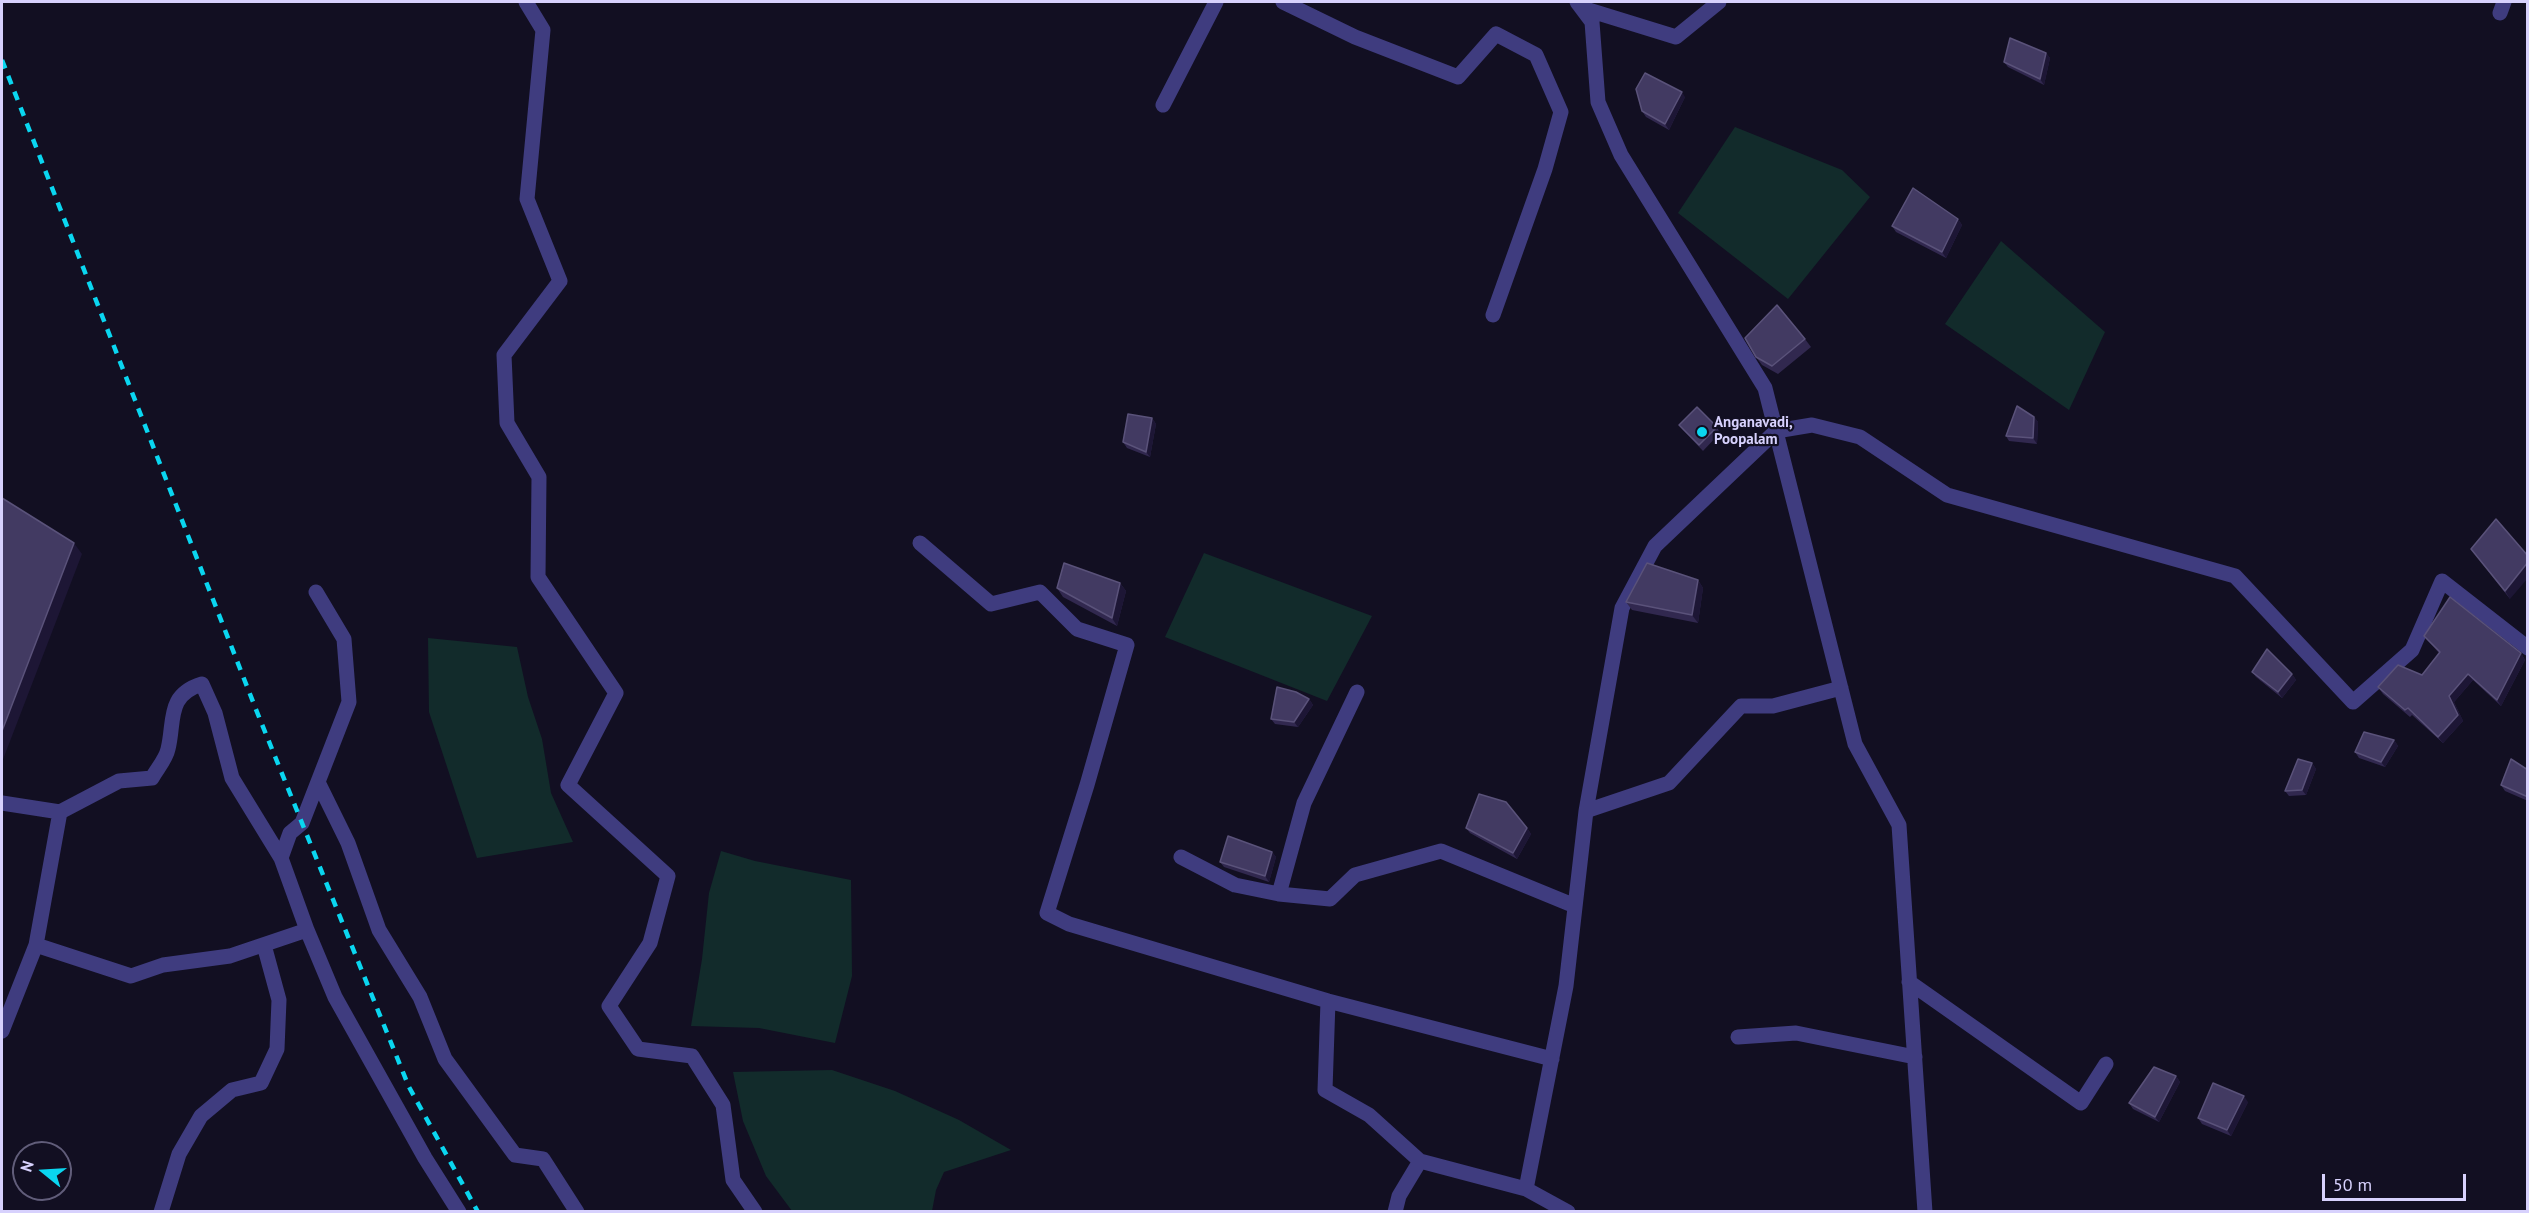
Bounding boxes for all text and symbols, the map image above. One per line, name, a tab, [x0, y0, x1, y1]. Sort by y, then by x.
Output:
place label: Anganavadi, Poopalam	[1714, 414, 1793, 449]
marker: Anganavadi, Poopalam	[1695, 425, 1709, 439]
north arrow	[12, 1141, 72, 1201]
text: N	[16, 1158, 38, 1174]
scale bar	[2325, 1162, 2469, 1200]
text: 50 m	[2333, 1173, 2372, 1196]

